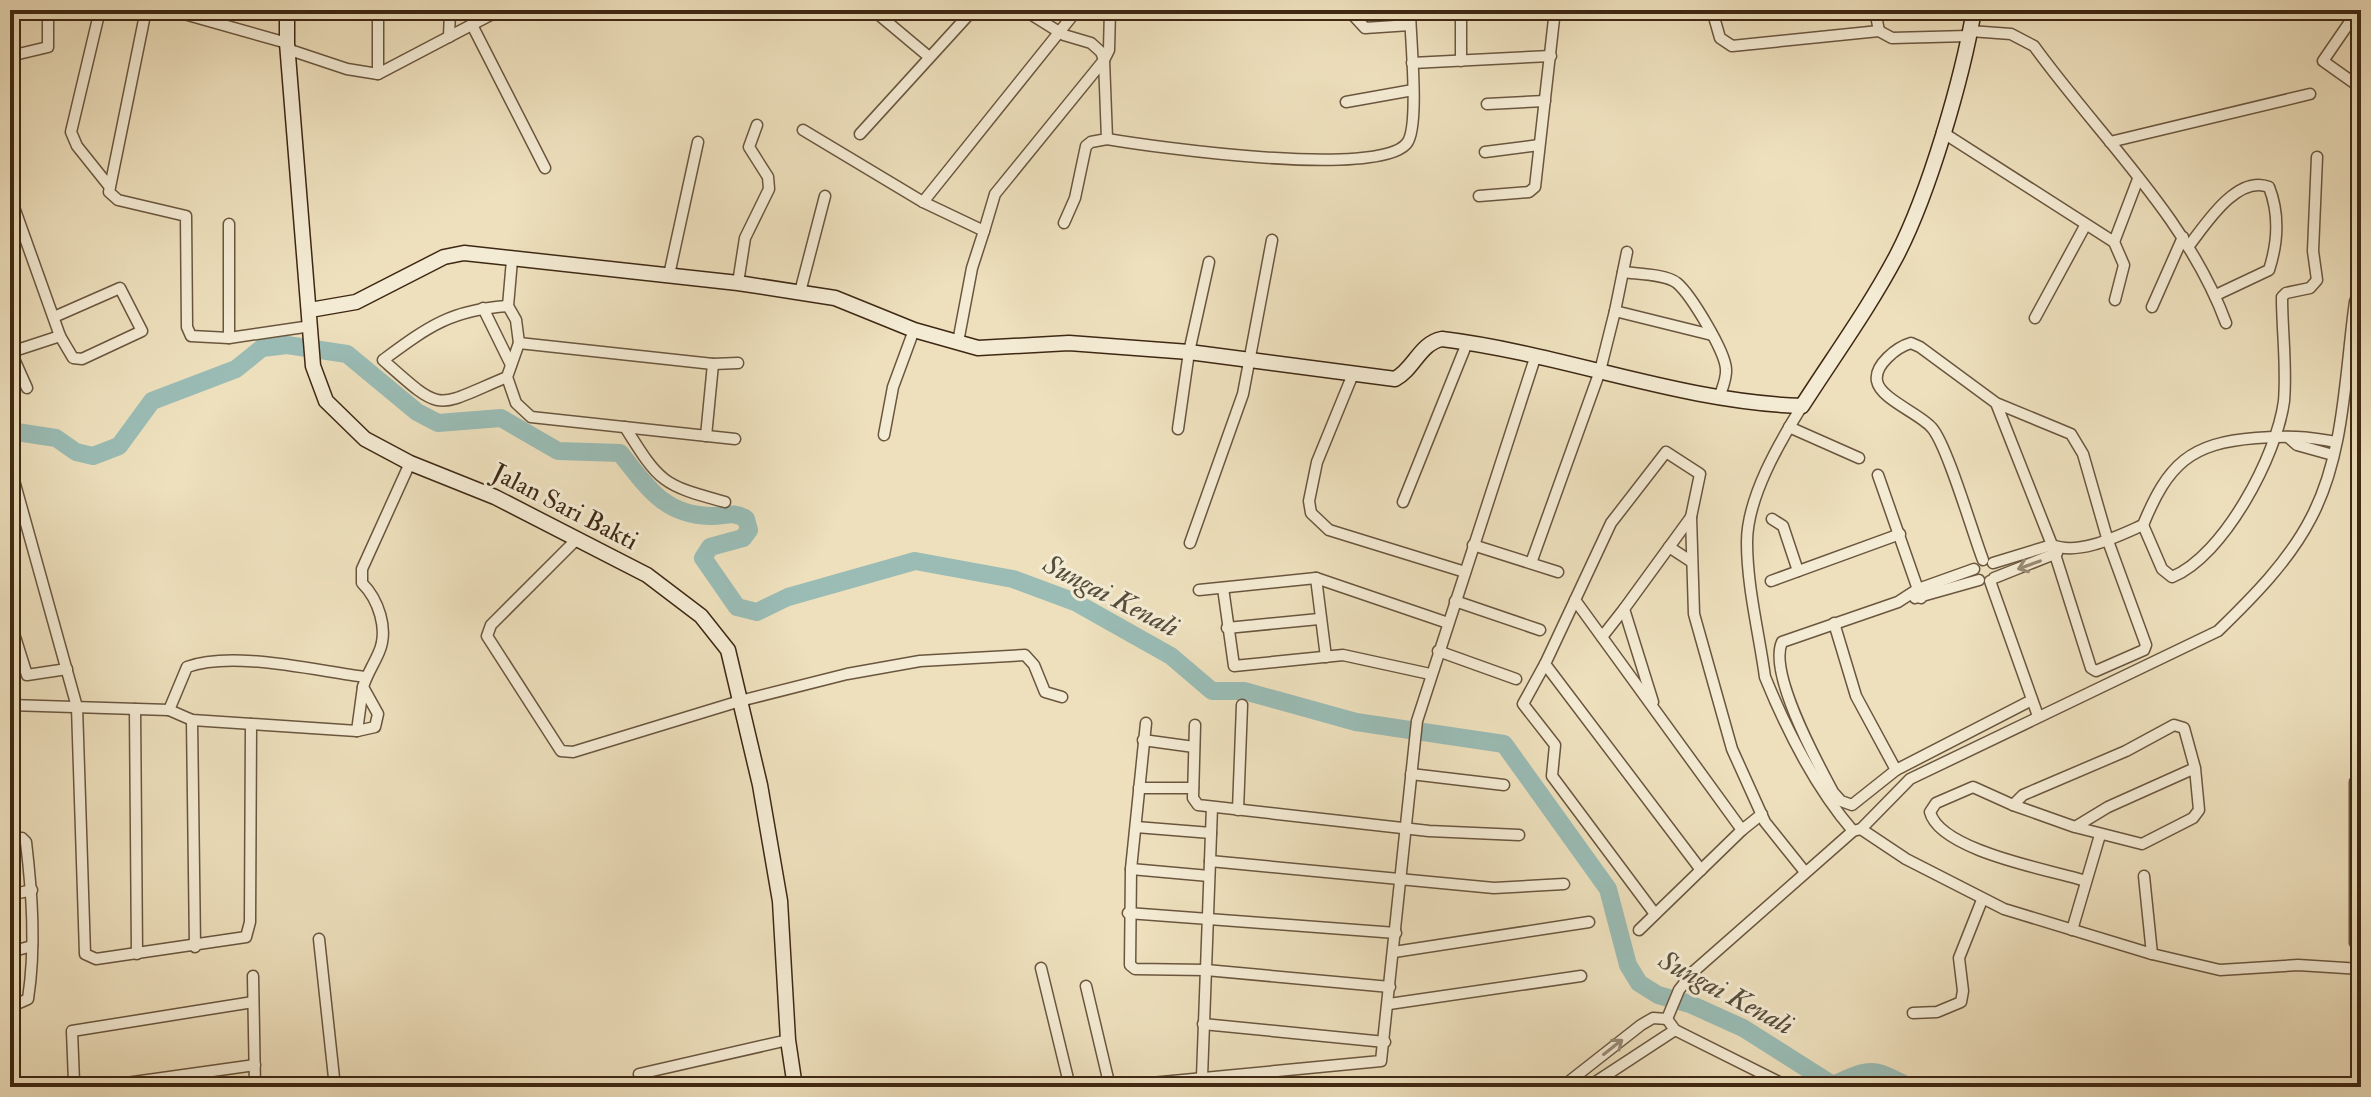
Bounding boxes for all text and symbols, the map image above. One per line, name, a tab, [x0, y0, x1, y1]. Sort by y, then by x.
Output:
street label: Jalan Sari Bakti	[486, 456, 643, 557]
water label: Sungai Kenali	[1036, 546, 1185, 645]
one-way arrow	[2017, 559, 2042, 573]
water label: Sungai Kenali	[1652, 942, 1800, 1043]
one-way arrow	[1602, 1039, 1623, 1056]

